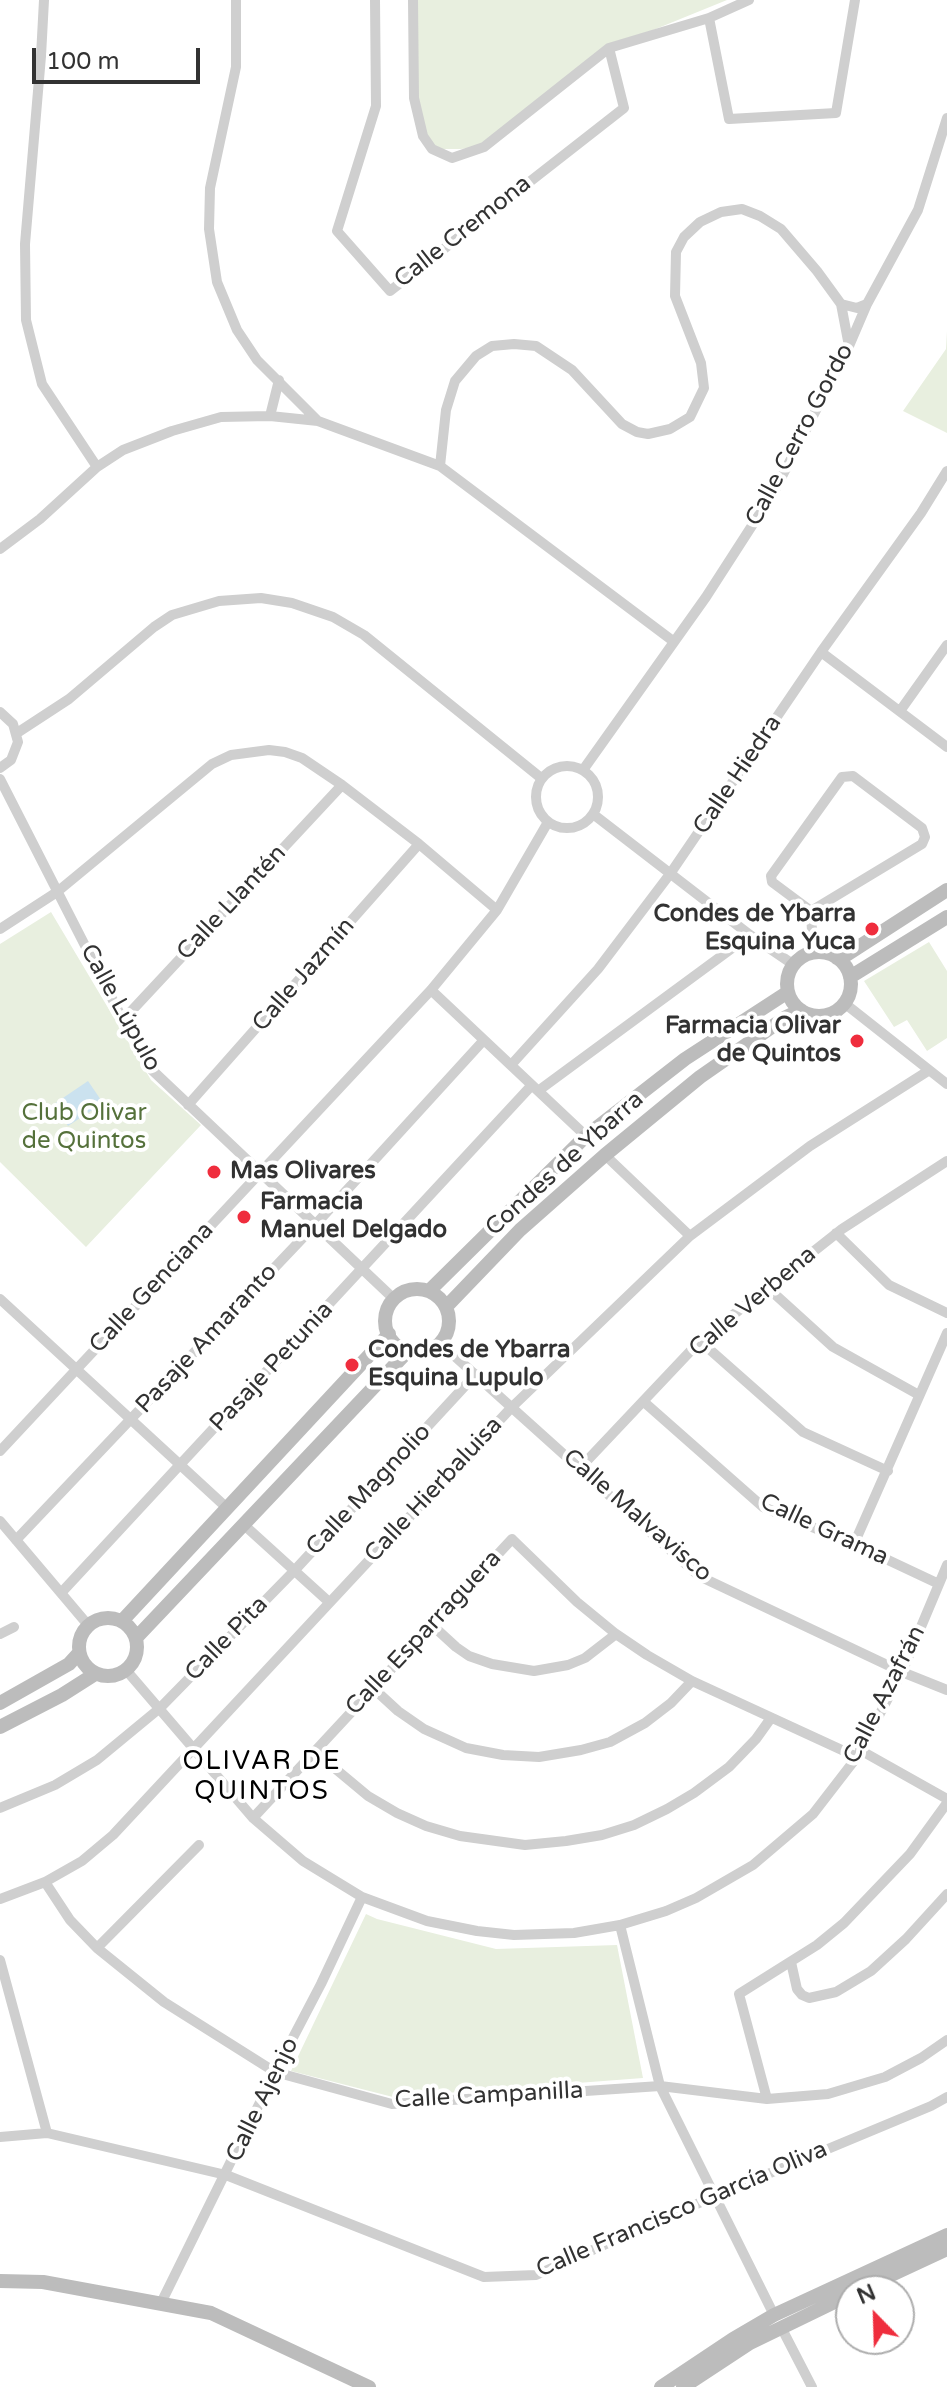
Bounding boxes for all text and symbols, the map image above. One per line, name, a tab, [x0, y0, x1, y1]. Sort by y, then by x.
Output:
scale bar	[36, 32, 204, 82]
text: 100 m	[46, 47, 120, 76]
street label: Calle Cremona	[389, 170, 537, 294]
street label: Calle Cerro Gordo	[740, 339, 860, 531]
street label: Calle Hiedra	[688, 710, 788, 840]
street label: Calle Llantén	[171, 840, 293, 966]
place label: Condes de Ybarra Esquina Yuca	[653, 901, 856, 957]
street label: Calle Jazmín	[247, 912, 361, 1038]
marker: Condes de Ybarra Esquina Yuca	[863, 920, 881, 938]
street label: Calle Lúpulo	[73, 939, 167, 1077]
place label: Farmacia Olivar de Quintos	[665, 1013, 841, 1069]
marker: Farmacia Olivar de Quintos	[848, 1032, 866, 1050]
street label: Condes de Ybarra	[480, 1086, 650, 1242]
park label: Club Olivar de Quintos	[21, 1100, 147, 1156]
place label: Mas Olivares	[230, 1158, 376, 1186]
marker: Mas Olivares	[205, 1163, 223, 1181]
place label: Farmacia Manuel Delgado	[260, 1189, 447, 1245]
marker: Farmacia Manuel Delgado	[235, 1208, 253, 1226]
street label: Calle Genciana	[84, 1216, 220, 1360]
street label: Calle Verbena	[684, 1241, 822, 1363]
street label: Pasaje Amaranto	[130, 1258, 284, 1420]
street label: Pasaje Petunia	[204, 1296, 340, 1438]
place label: Condes de Ybarra Esquina Lupulo	[368, 1337, 571, 1393]
marker: Condes de Ybarra Esquina Lupulo	[343, 1356, 361, 1374]
street label: Calle Hierbaluisa	[359, 1411, 509, 1569]
street label: Calle Magnolio	[301, 1418, 437, 1562]
street label: Calle Malvavisco	[557, 1443, 717, 1589]
street label: Calle Grama	[755, 1488, 893, 1572]
street label: Calle Esparraguera	[340, 1545, 508, 1721]
street label: Calle Pita	[180, 1591, 274, 1687]
street label: Calle Azafrán	[838, 1621, 932, 1769]
district label: OLIVAR DE QUINTOS	[182, 1746, 342, 1808]
street label: Calle Ajenjo	[221, 2033, 305, 2167]
street label: Calle Campanilla	[394, 2077, 584, 2115]
street label: Calle Francisco García Oliva	[532, 2136, 832, 2284]
north arrow	[835, 2275, 915, 2355]
text: N	[853, 2279, 880, 2310]

